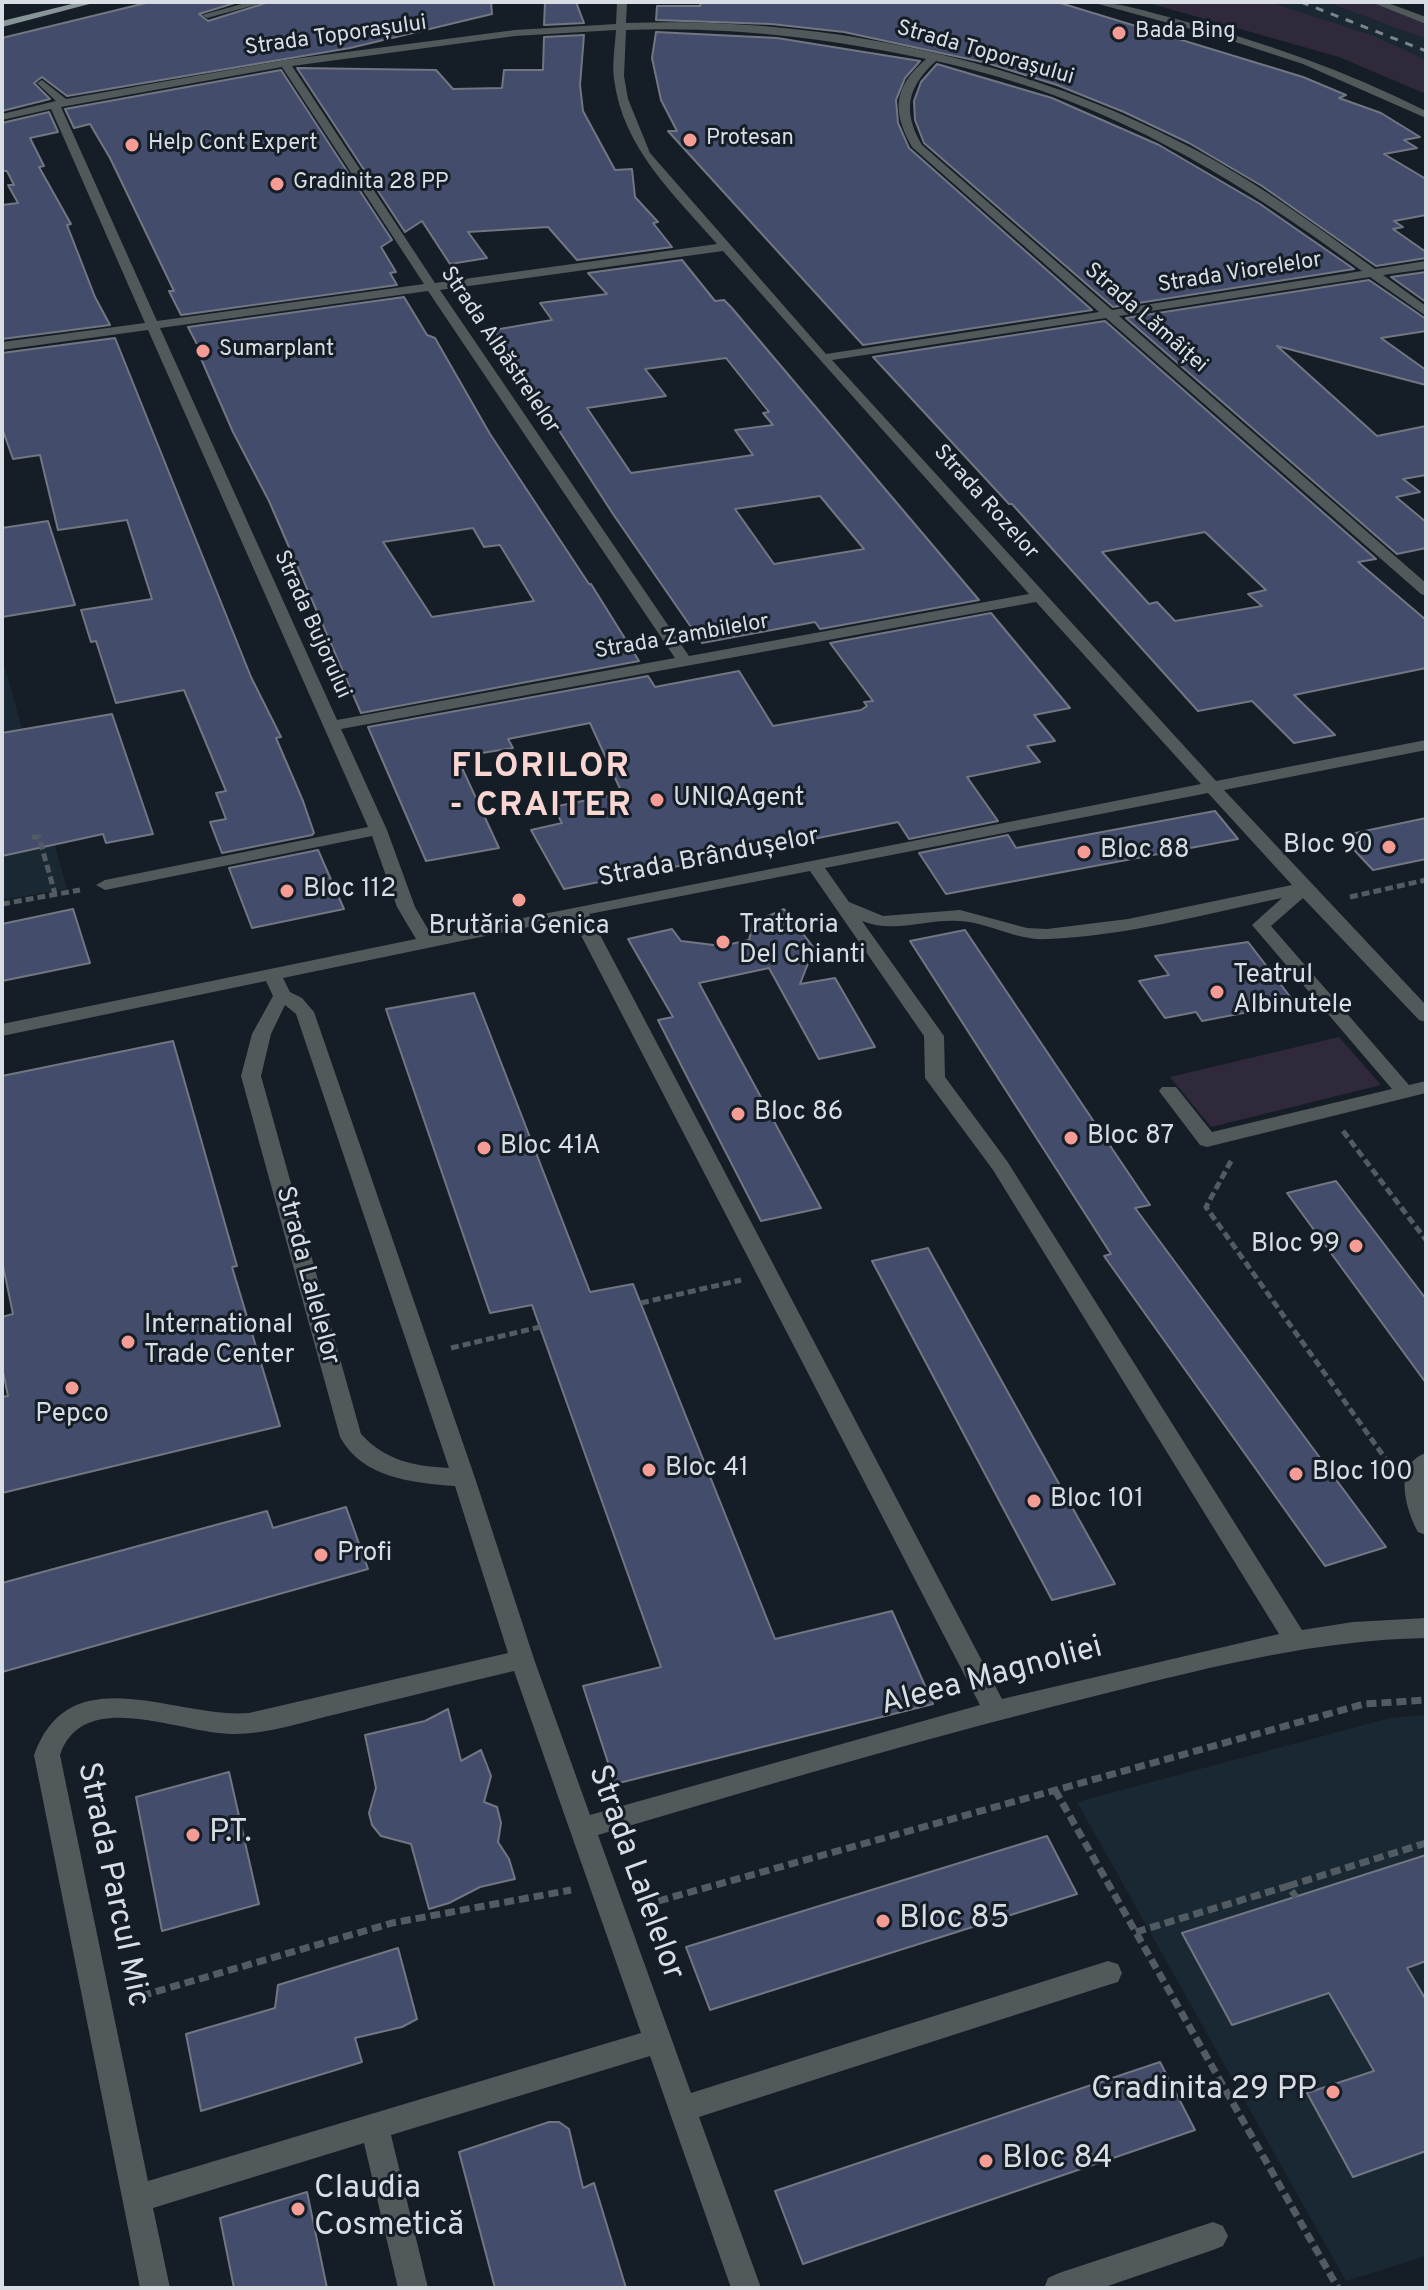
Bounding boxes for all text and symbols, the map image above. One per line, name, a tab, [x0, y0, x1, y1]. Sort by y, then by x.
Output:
street label: Strada Toporașului	[243, 11, 429, 63]
street label: Strada Toporașului	[893, 16, 1077, 92]
place label: Bada Bing	[1135, 20, 1236, 46]
marker: Bada Bing	[1110, 24, 1128, 42]
place label: Protesan	[706, 127, 794, 153]
marker: Protesan	[681, 131, 699, 149]
place label: Help Cont Expert	[148, 132, 317, 158]
marker: Help Cont Expert	[123, 136, 141, 154]
place label: Gradinita 28 PP	[293, 171, 449, 197]
marker: Gradinita 28 PP	[268, 175, 286, 193]
street label: Strada Viorelelor	[1156, 248, 1324, 300]
street label: Strada Lămâiței	[1078, 258, 1212, 380]
street label: Strada Albăstrelelor	[433, 263, 565, 439]
place label: Sumarplant	[219, 338, 334, 364]
marker: Sumarplant	[194, 342, 212, 360]
street label: Strada Rozelor	[927, 440, 1043, 566]
street label: Strada Bujorului	[267, 547, 355, 703]
street label: Strada Zambilelor	[593, 610, 771, 666]
district label: FLORILOR - CRAITER	[449, 749, 633, 828]
place label: UNIQAgent	[673, 784, 805, 816]
marker: UNIQAgent	[648, 791, 666, 809]
street label: Strada Brândușelor	[596, 822, 822, 896]
place label: Bloc 90	[1283, 831, 1373, 863]
place label: Bloc 88	[1100, 836, 1190, 868]
marker: Bloc 90	[1380, 838, 1398, 856]
marker: Bloc 88	[1075, 843, 1093, 861]
place label: Bloc 112	[303, 875, 396, 907]
marker: Bloc 112	[278, 882, 296, 900]
marker: Brutăria Genica	[510, 891, 528, 909]
place label: Trattoria Del Chianti	[739, 911, 866, 972]
place label: Brutăria Genica	[429, 912, 609, 944]
marker: Trattoria Del Chianti	[714, 933, 732, 951]
place label: Teatrul Albinutele	[1233, 961, 1352, 1022]
marker: Teatrul Albinutele	[1208, 983, 1226, 1001]
place label: Bloc 86	[754, 1098, 843, 1130]
marker: Bloc 86	[729, 1105, 747, 1123]
place label: Bloc 87	[1087, 1122, 1174, 1154]
marker: Bloc 87	[1062, 1129, 1080, 1147]
place label: Bloc 41A	[500, 1132, 601, 1164]
marker: Bloc 41A	[475, 1139, 493, 1157]
street label: Strada Lalelelor	[267, 1183, 345, 1369]
place label: Bloc 99	[1251, 1230, 1340, 1262]
marker: Bloc 99	[1347, 1237, 1365, 1255]
place label: International Trade Center	[144, 1311, 295, 1372]
marker: International Trade Center	[119, 1333, 137, 1351]
marker: Pepco	[63, 1379, 81, 1397]
place label: Pepco	[35, 1400, 109, 1432]
place label: Bloc 41	[665, 1454, 749, 1486]
place label: Bloc 100	[1312, 1458, 1413, 1490]
marker: Bloc 41	[640, 1461, 658, 1479]
marker: Bloc 100	[1287, 1465, 1305, 1483]
place label: Bloc 101	[1050, 1485, 1144, 1517]
marker: Bloc 101	[1025, 1492, 1043, 1510]
place label: Profi	[337, 1539, 392, 1571]
marker: Profi	[312, 1546, 330, 1564]
street label: Aleea Magnoliei	[877, 1630, 1107, 1726]
street label: Strada Parcul Mic	[66, 1759, 156, 2011]
street label: Strada Lalelelor	[577, 1760, 691, 1986]
place label: P.T.	[209, 1816, 252, 1854]
marker: P.T.	[184, 1826, 202, 1844]
place label: Bloc 85	[899, 1902, 1010, 1940]
marker: Bloc 85	[874, 1912, 892, 1930]
place label: Gradinita 29 PP	[1091, 2073, 1317, 2111]
marker: Gradinita 29 PP	[1324, 2083, 1342, 2101]
place label: Bloc 84	[1002, 2142, 1113, 2180]
marker: Bloc 84	[977, 2152, 995, 2170]
place label: Claudia Cosmetică	[314, 2172, 464, 2247]
marker: Claudia Cosmetică	[289, 2200, 307, 2218]

